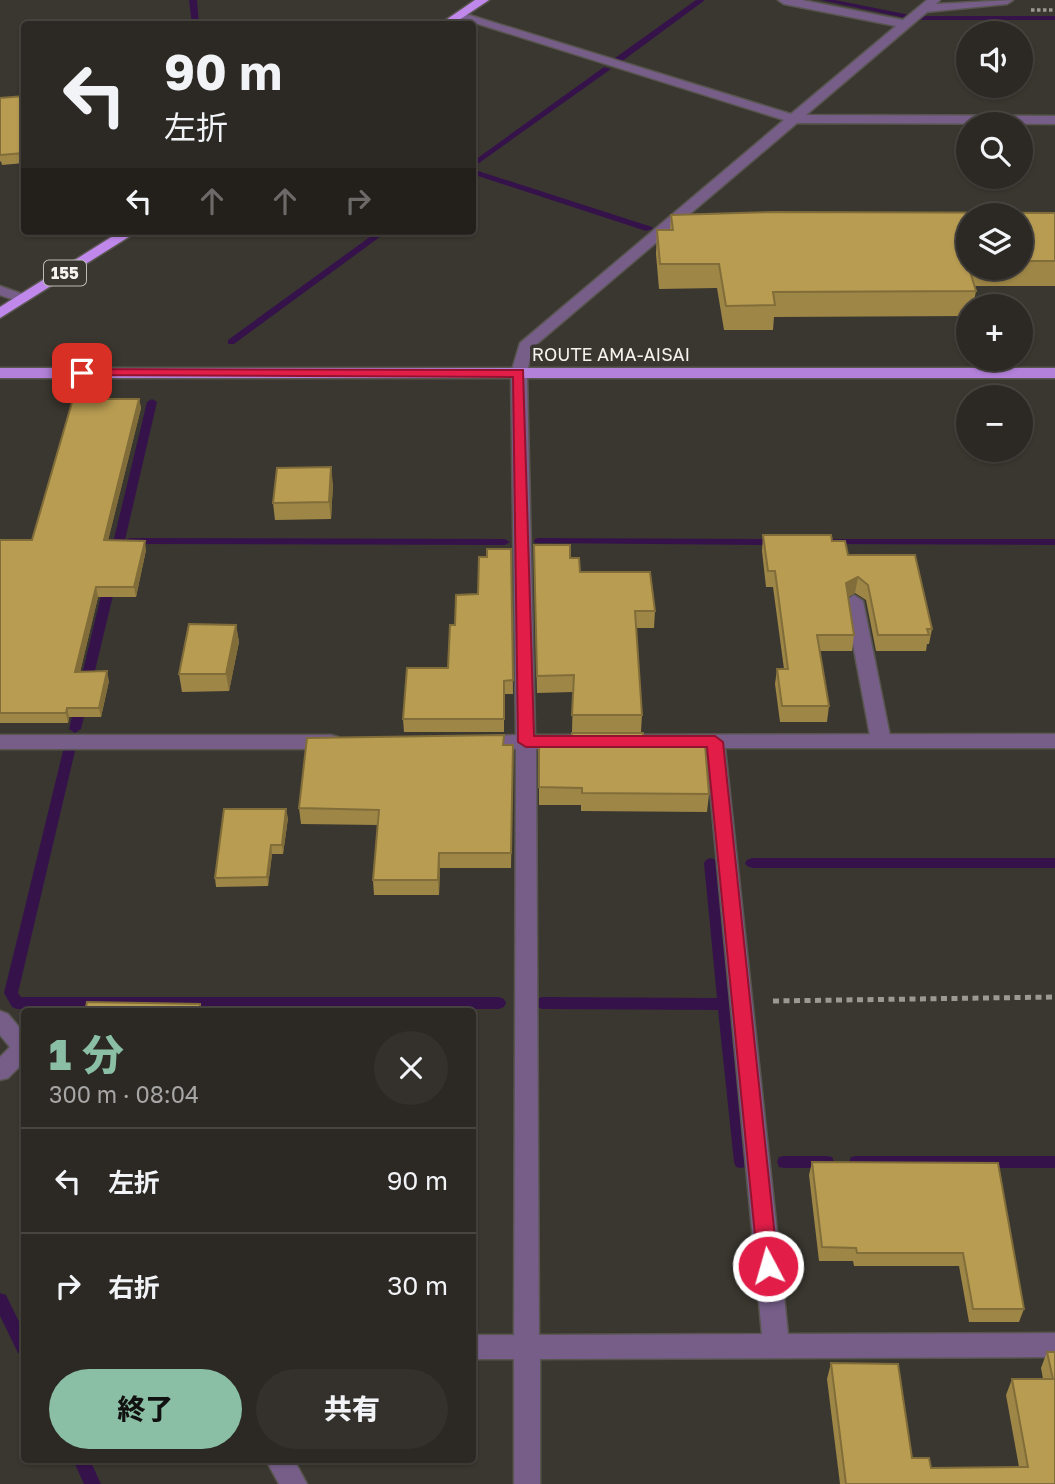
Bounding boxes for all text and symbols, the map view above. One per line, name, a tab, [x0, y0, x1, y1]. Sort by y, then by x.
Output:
map controls	[956, 21, 1033, 462]
button: sound	[956, 21, 1033, 98]
text: 90 m	[164, 42, 282, 101]
icon: left	[49, 49, 140, 140]
text: 左折	[164, 108, 228, 146]
button: search	[956, 112, 1033, 189]
icon: left	[120, 182, 158, 220]
icon: ahead	[193, 182, 231, 220]
icon: ahead	[266, 182, 304, 220]
icon: right	[339, 182, 377, 220]
button: layers	[956, 203, 1033, 280]
road number: 155	[44, 260, 86, 286]
button: +	[956, 294, 1033, 371]
pin	[52, 343, 112, 403]
street label: ROUTE AMA-AISAI	[532, 343, 690, 365]
icon: arrive	[63, 354, 101, 392]
button: −	[956, 385, 1033, 462]
text: 1 分	[49, 1029, 124, 1079]
button: close	[374, 1031, 448, 1105]
text: 300 m · 08:04	[49, 1080, 199, 1108]
icon: left	[49, 1162, 87, 1200]
text: 90 m	[387, 1165, 448, 1196]
text: 左折	[108, 1167, 160, 1198]
position arrow	[731, 1229, 805, 1303]
icon: right	[49, 1267, 87, 1305]
text: 30 m	[387, 1270, 448, 1301]
text: 右折	[108, 1272, 160, 1303]
button: 終了	[49, 1369, 242, 1449]
button: 共有	[256, 1369, 448, 1449]

